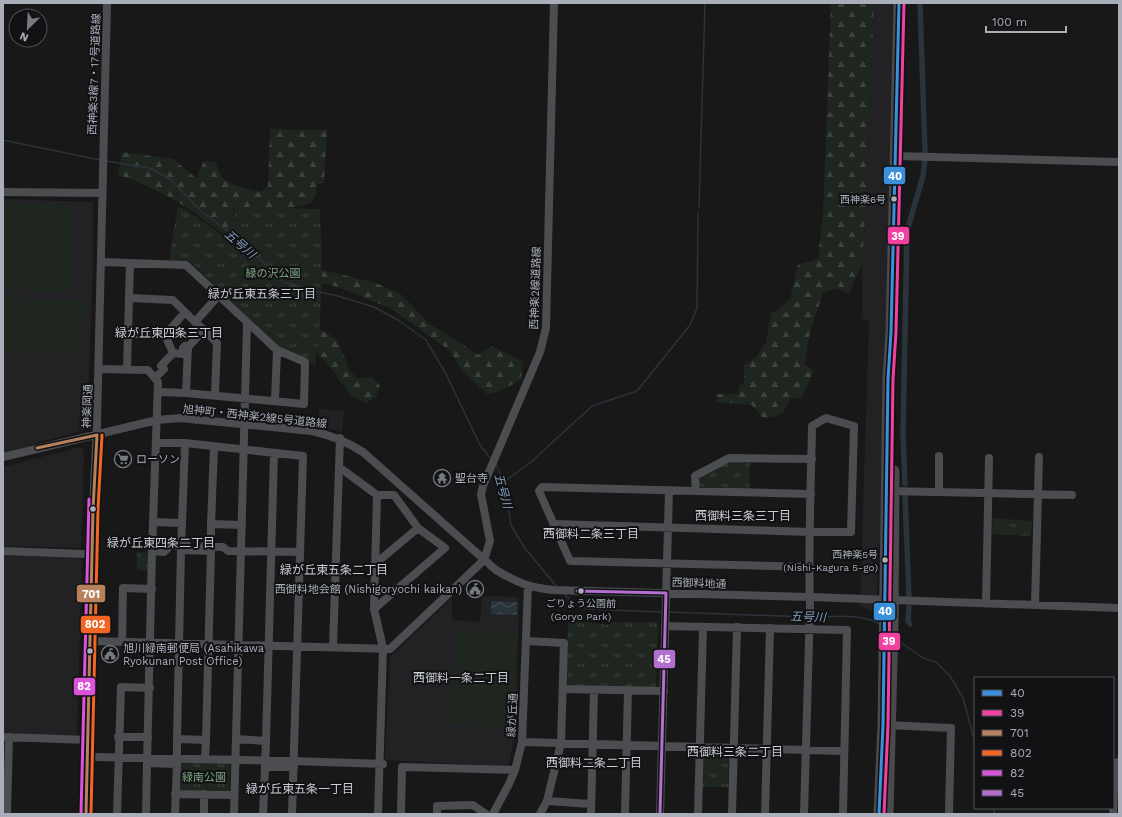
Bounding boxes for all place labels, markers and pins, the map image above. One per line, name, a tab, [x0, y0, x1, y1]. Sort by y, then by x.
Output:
place label: 西神楽6号	[840, 194, 886, 205]
marker: 西神楽6号	[889, 194, 899, 204]
supermarket icon: ローソン	[113, 449, 133, 469]
place label: ローソン	[136, 453, 180, 466]
temple icon: 聖台寺	[432, 468, 452, 488]
place label: 聖台寺	[455, 472, 488, 485]
unlabelled marker	[88, 504, 98, 514]
place label: 西神楽5号 (Nishi-Kagura 5-go)	[783, 549, 878, 573]
marker: 西神楽5号 (Nishi-Kagura 5-go)	[880, 555, 890, 565]
public building icon: 西御料地会館 (Nishigoryochi kaikan)	[465, 579, 485, 599]
place label: 西御料地会館 (Nishigoryochi kaikan)	[275, 583, 462, 596]
marker: ごりょう公園前 (Goryo Park)	[576, 586, 586, 596]
place label: ごりょう公園前 (Goryo Park)	[546, 598, 616, 622]
place label: 旭川緑南郵便局 (Asahikawa Ryokunan Post Office)	[123, 642, 264, 668]
public building icon: 旭川緑南郵便局 (Asahikawa Ryokunan Post Office)	[100, 644, 120, 664]
unlabelled marker	[85, 646, 95, 656]

